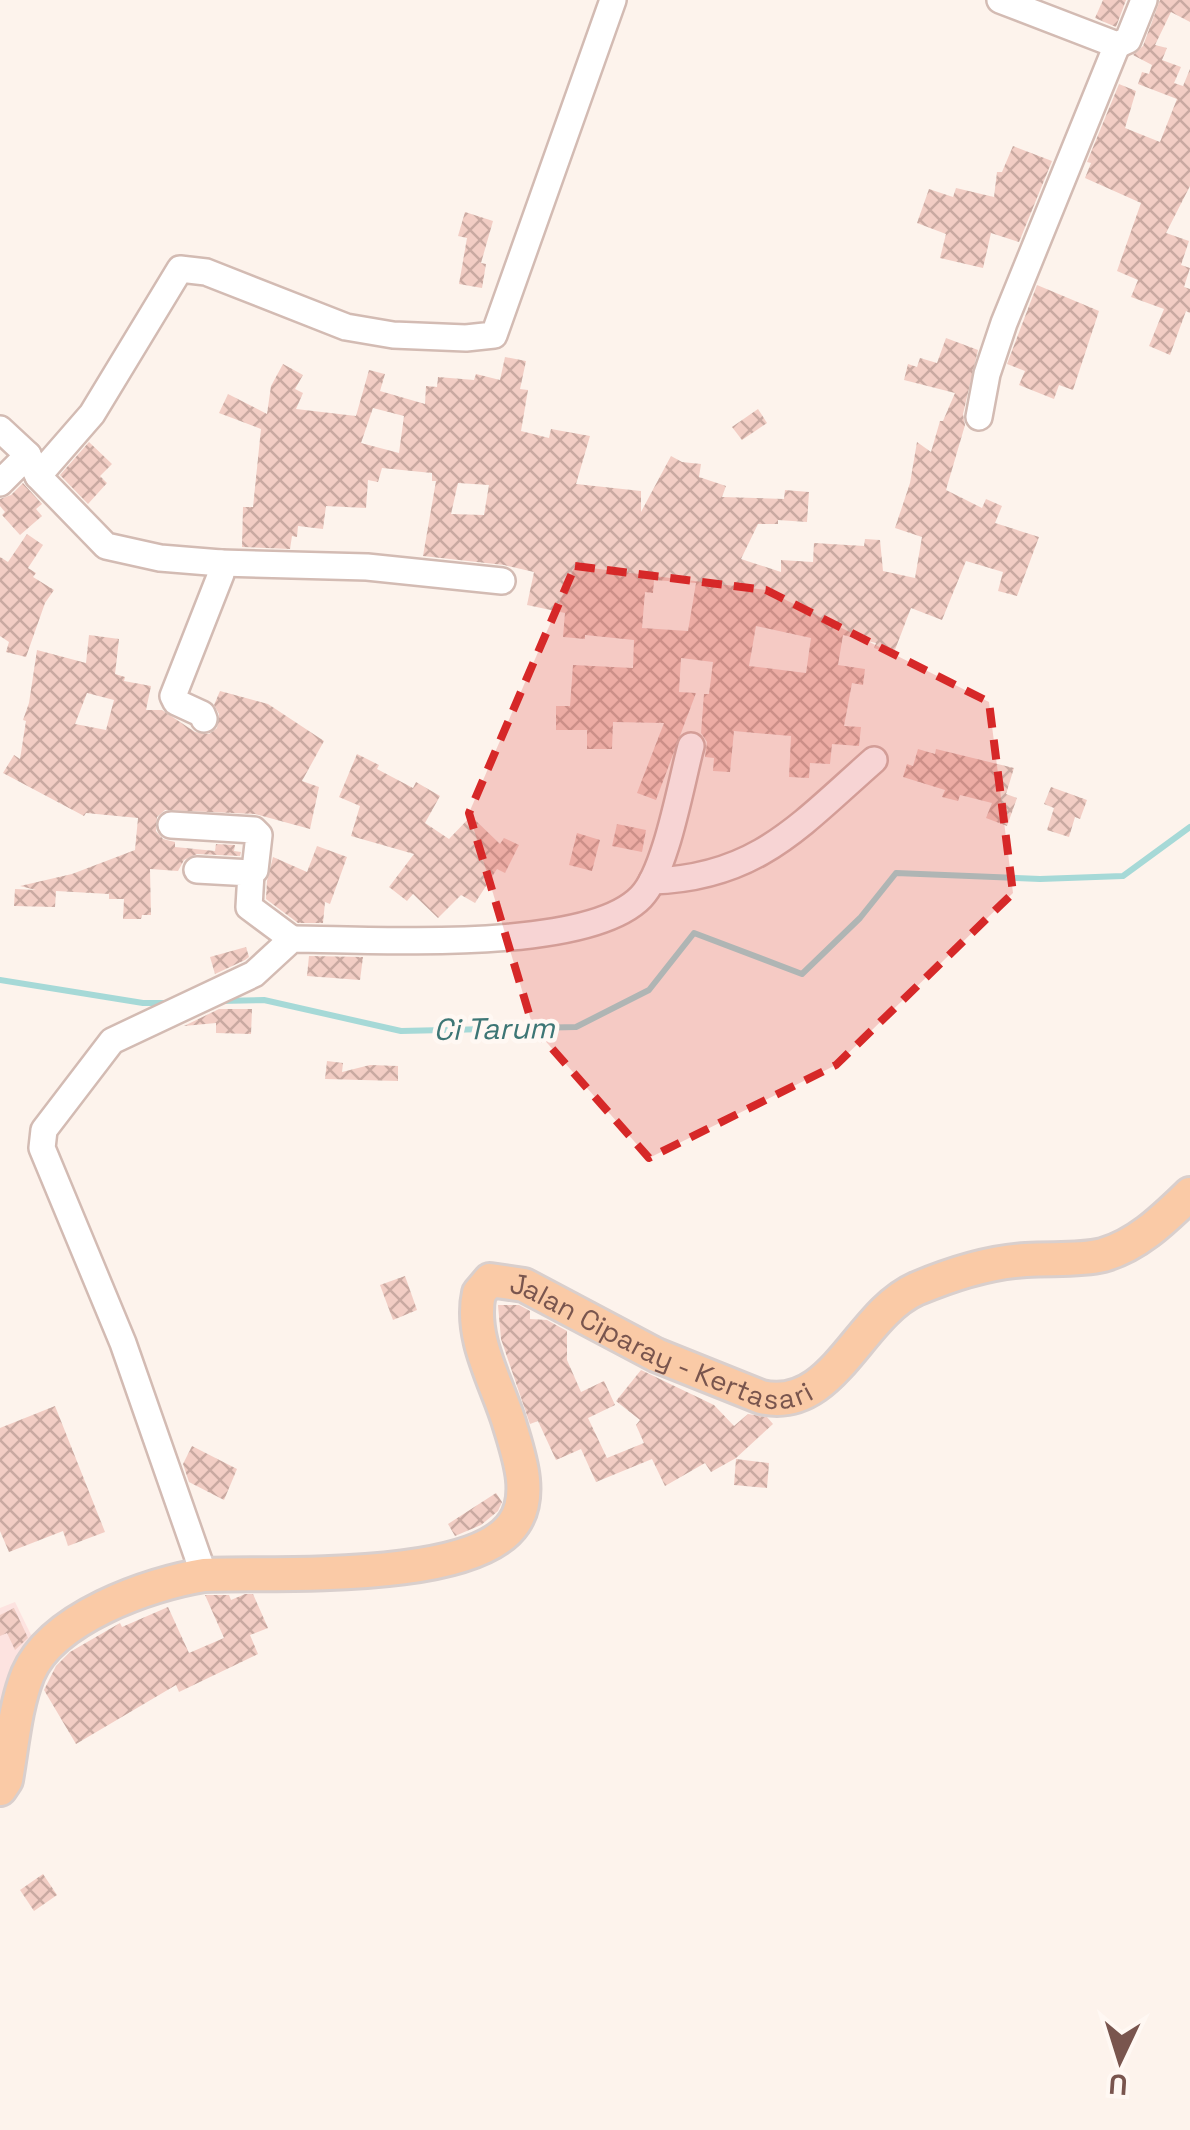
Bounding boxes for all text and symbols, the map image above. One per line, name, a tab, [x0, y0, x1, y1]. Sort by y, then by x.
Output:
water label: Ci Tarum	[433, 1008, 556, 1049]
street label: Jalan Ciparay - Kertasari	[508, 1265, 819, 1417]
north arrow	[1070, 2010, 1170, 2110]
text: U	[1108, 2066, 1129, 2104]

